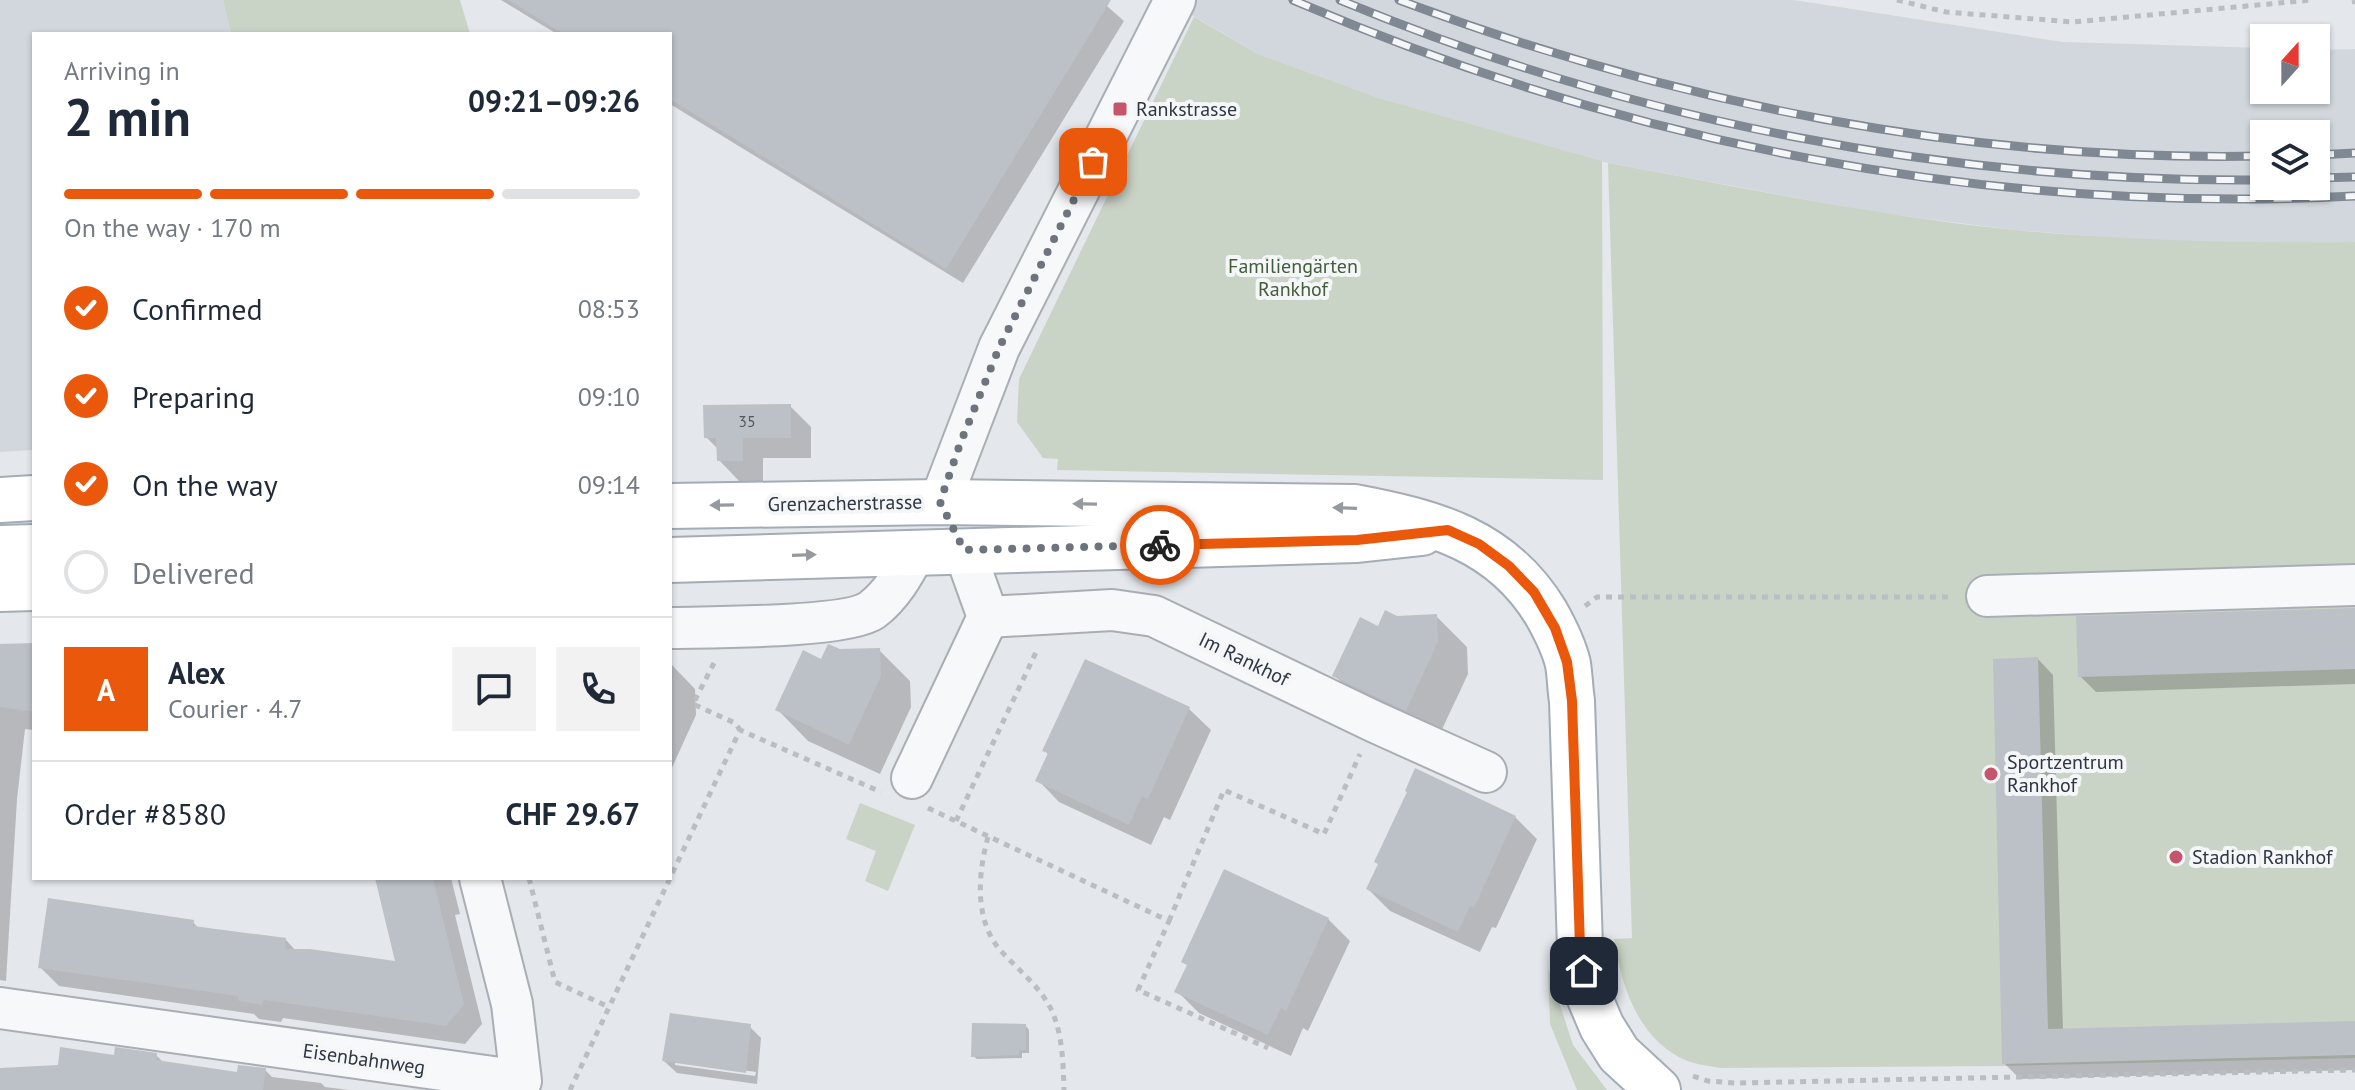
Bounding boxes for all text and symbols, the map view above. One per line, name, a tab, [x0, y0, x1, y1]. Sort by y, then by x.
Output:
north arrow	[2250, 24, 2330, 104]
map controls	[2250, 24, 2330, 200]
text: Arriving in	[64, 54, 180, 87]
text: 09:21–09:26	[468, 81, 640, 120]
text: 2 min	[64, 83, 191, 150]
place label: Rankstrasse	[1136, 96, 1237, 122]
marker: Rankstrasse	[1111, 100, 1129, 118]
button: layers	[2250, 120, 2330, 200]
pin	[1059, 128, 1127, 196]
icon: bag	[1071, 140, 1115, 184]
text: On the way · 170 m	[64, 211, 281, 244]
park label: Familiengärten Rankhof	[1228, 253, 1358, 302]
icon: check	[64, 286, 108, 330]
text: Confirmed	[132, 289, 263, 328]
text: 08:53	[578, 292, 640, 325]
icon: check	[64, 374, 108, 418]
text: Preparing	[132, 377, 255, 416]
text: 09:10	[578, 380, 640, 413]
house number: 35	[738, 411, 756, 431]
icon: check	[64, 462, 108, 506]
text: On the way	[132, 465, 278, 504]
text: 09:14	[578, 468, 640, 501]
street label: Grenzacherstrasse	[767, 489, 923, 517]
one-way arrow	[1072, 497, 1097, 510]
one-way arrow	[709, 499, 734, 511]
one-way arrow	[1332, 501, 1357, 514]
courier	[1120, 505, 1200, 585]
icon: bike	[1138, 523, 1182, 567]
one-way arrow	[792, 548, 817, 561]
text: Delivered	[132, 553, 255, 592]
street label: Im Rankhof	[1195, 626, 1295, 693]
button: chat	[452, 647, 536, 731]
button: phone	[556, 647, 640, 731]
text: Alex	[168, 653, 225, 692]
text: A	[97, 670, 115, 709]
text: Courier · 4.7	[168, 692, 302, 725]
place label: Sportzentrum Rankhof	[2007, 749, 2124, 798]
marker: Sportzentrum Rankhof	[1982, 765, 2000, 783]
text: Order #8580	[64, 794, 226, 833]
text: CHF 29.67	[505, 794, 640, 833]
place label: Stadion Rankhof	[2192, 844, 2334, 870]
marker: Stadion Rankhof	[2167, 848, 2185, 866]
pin	[1550, 937, 1618, 1005]
icon: home	[1562, 949, 1606, 993]
street label: Eisenbahnweg	[301, 1038, 427, 1080]

